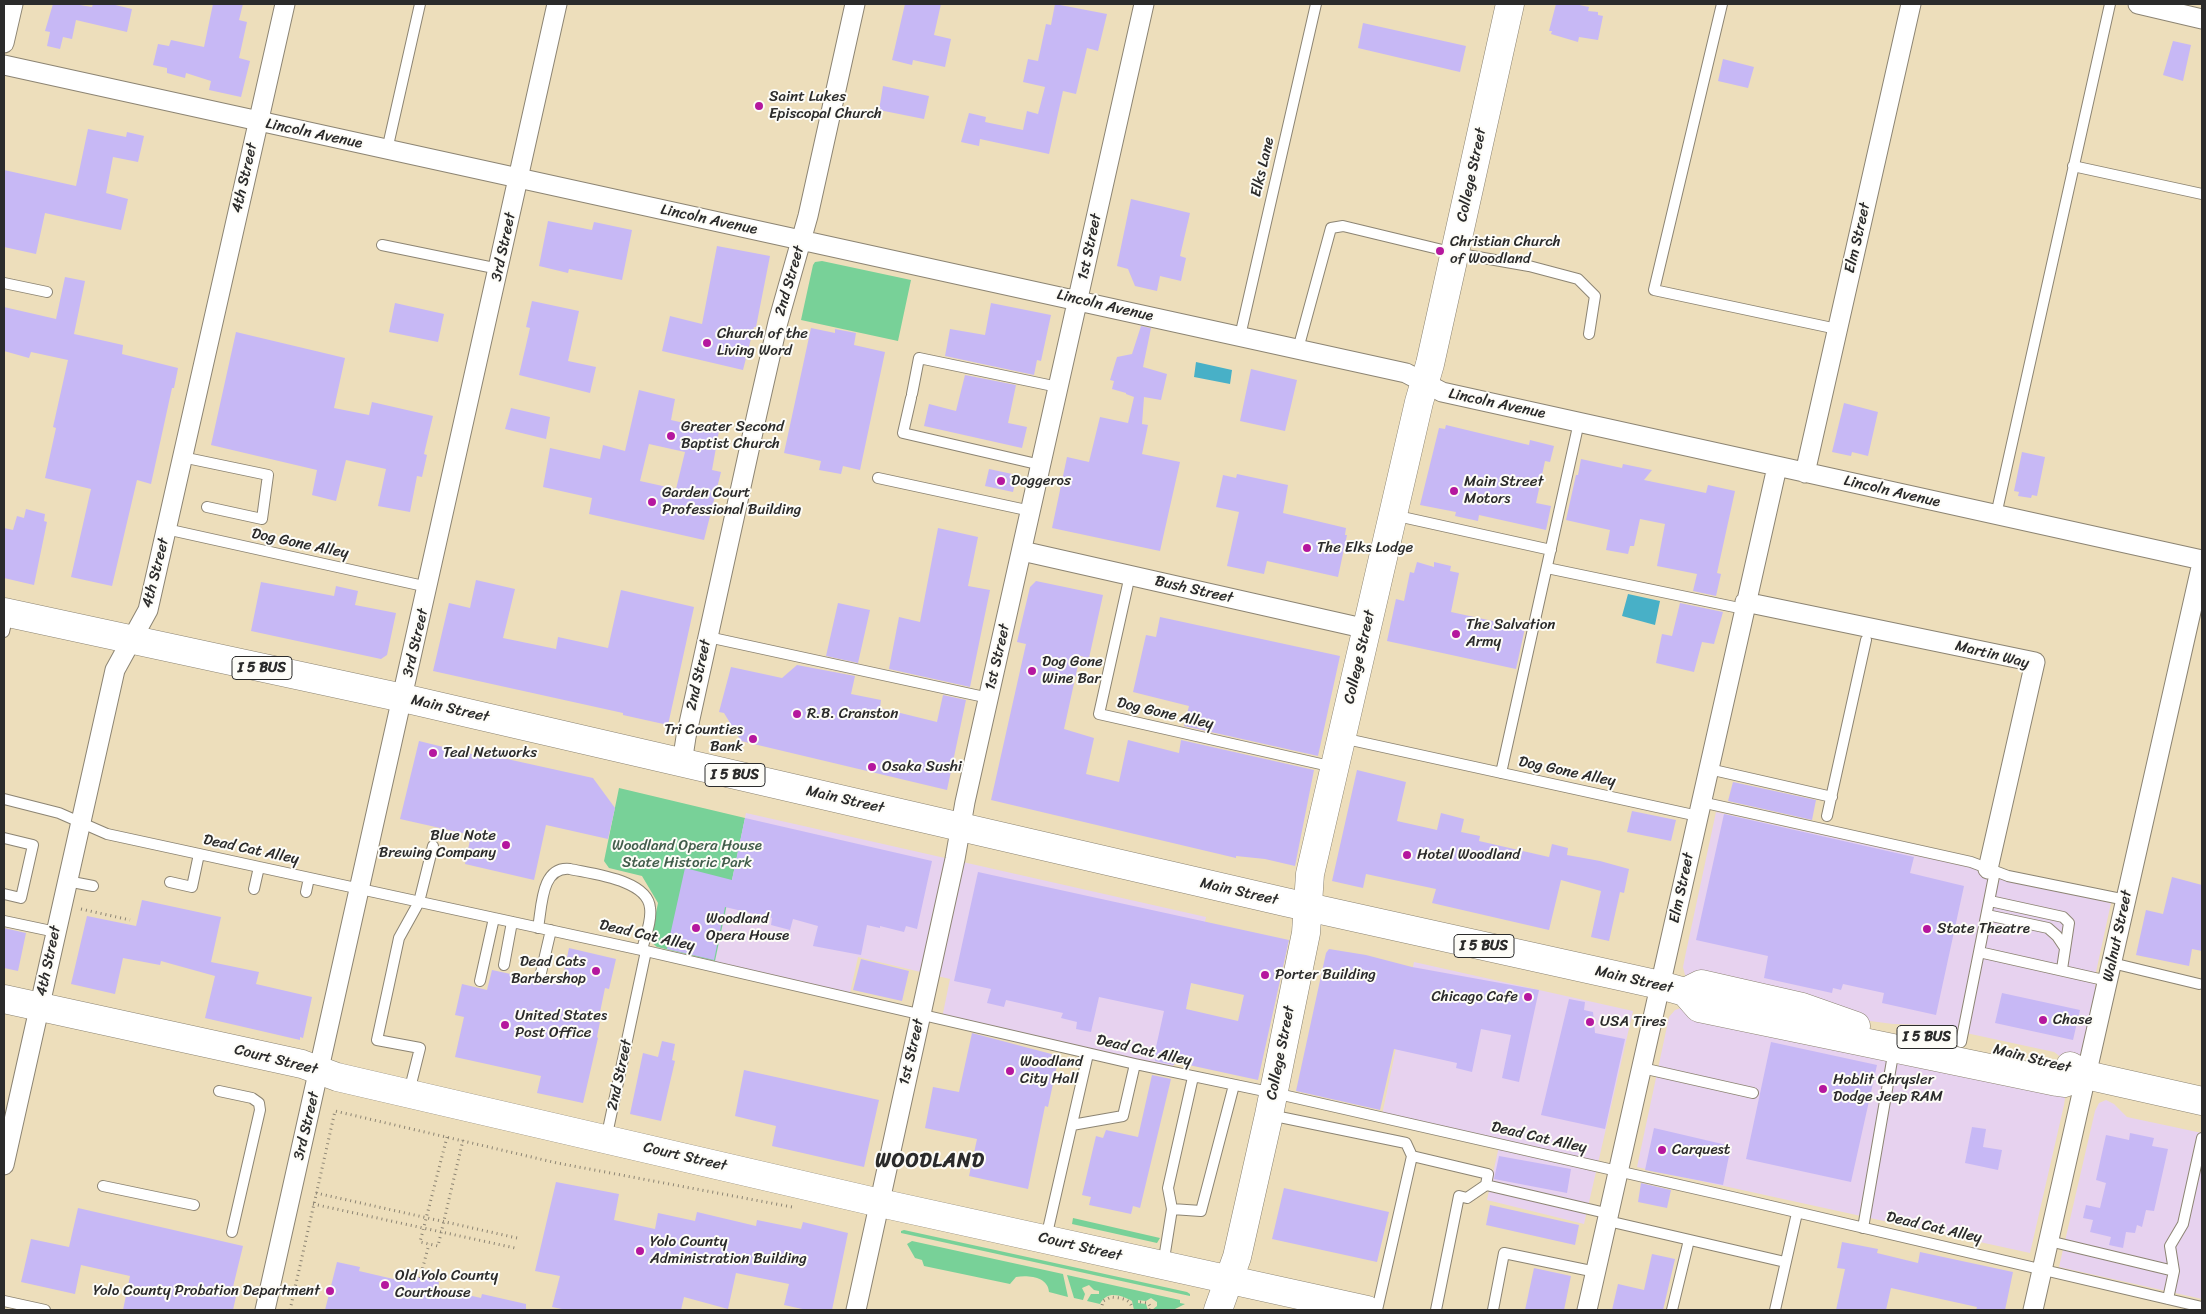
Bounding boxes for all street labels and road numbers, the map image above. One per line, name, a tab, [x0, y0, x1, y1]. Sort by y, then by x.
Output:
street label: Lincoln Avenue	[264, 115, 364, 153]
street label: College Street	[1453, 126, 1491, 224]
street label: Elks Lane	[1247, 135, 1279, 199]
street label: 4th Street	[228, 141, 262, 215]
street label: Lincoln Avenue	[659, 201, 759, 239]
street label: Elm Street	[1841, 201, 1875, 275]
street label: 3rd Street	[488, 211, 520, 283]
street label: 1st Street	[1074, 212, 1106, 282]
street label: 2nd Street	[771, 244, 809, 318]
street label: Lincoln Avenue	[1055, 286, 1155, 326]
street label: Lincoln Avenue	[1447, 385, 1547, 423]
street label: Lincoln Avenue	[1842, 472, 1942, 512]
street label: Dog Gone Alley	[250, 525, 350, 563]
street label: 4th Street	[139, 536, 173, 610]
street label: Bush Street	[1153, 572, 1235, 608]
street label: 3rd Street	[399, 607, 433, 679]
street label: College Street	[1340, 608, 1380, 706]
street label: 1st Street	[982, 622, 1014, 692]
street label: Martin Way	[1953, 637, 2031, 673]
street label: 2nd Street	[683, 638, 715, 712]
road number: I 5 BUS	[232, 656, 292, 680]
street label: Main Street	[409, 691, 491, 727]
street label: Dog Gone Alley	[1115, 694, 1215, 734]
street label: Dog Gone Alley	[1517, 753, 1617, 791]
road number: I 5 BUS	[705, 764, 765, 786]
street label: Main Street	[804, 782, 886, 818]
street label: Dead Cat Alley	[202, 831, 300, 869]
street label: Elm Street	[1666, 851, 1698, 925]
street label: Main Street	[1198, 874, 1280, 910]
street label: Walnut Street	[2100, 889, 2136, 983]
street label: Dead Cat Alley	[598, 916, 696, 956]
street label: 4th Street	[33, 924, 65, 998]
road number: I 5 BUS	[1454, 934, 1514, 958]
street label: Main Street	[1593, 962, 1675, 998]
street label: College Street	[1263, 1004, 1299, 1102]
street label: 1st Street	[896, 1017, 928, 1087]
road number: I 5 BUS	[1897, 1026, 1957, 1048]
street label: Dead Cat Alley	[1095, 1031, 1193, 1071]
street label: 2nd Street	[604, 1038, 636, 1112]
street label: Court Street	[232, 1041, 320, 1079]
street label: Main Street	[1991, 1041, 2073, 1077]
street label: 3rd Street	[290, 1090, 324, 1162]
street label: Dead Cat Alley	[1490, 1118, 1588, 1158]
street label: Court Street	[641, 1139, 729, 1175]
street label: Dead Cat Alley	[1885, 1208, 1983, 1248]
street label: Court Street	[1036, 1229, 1124, 1265]

